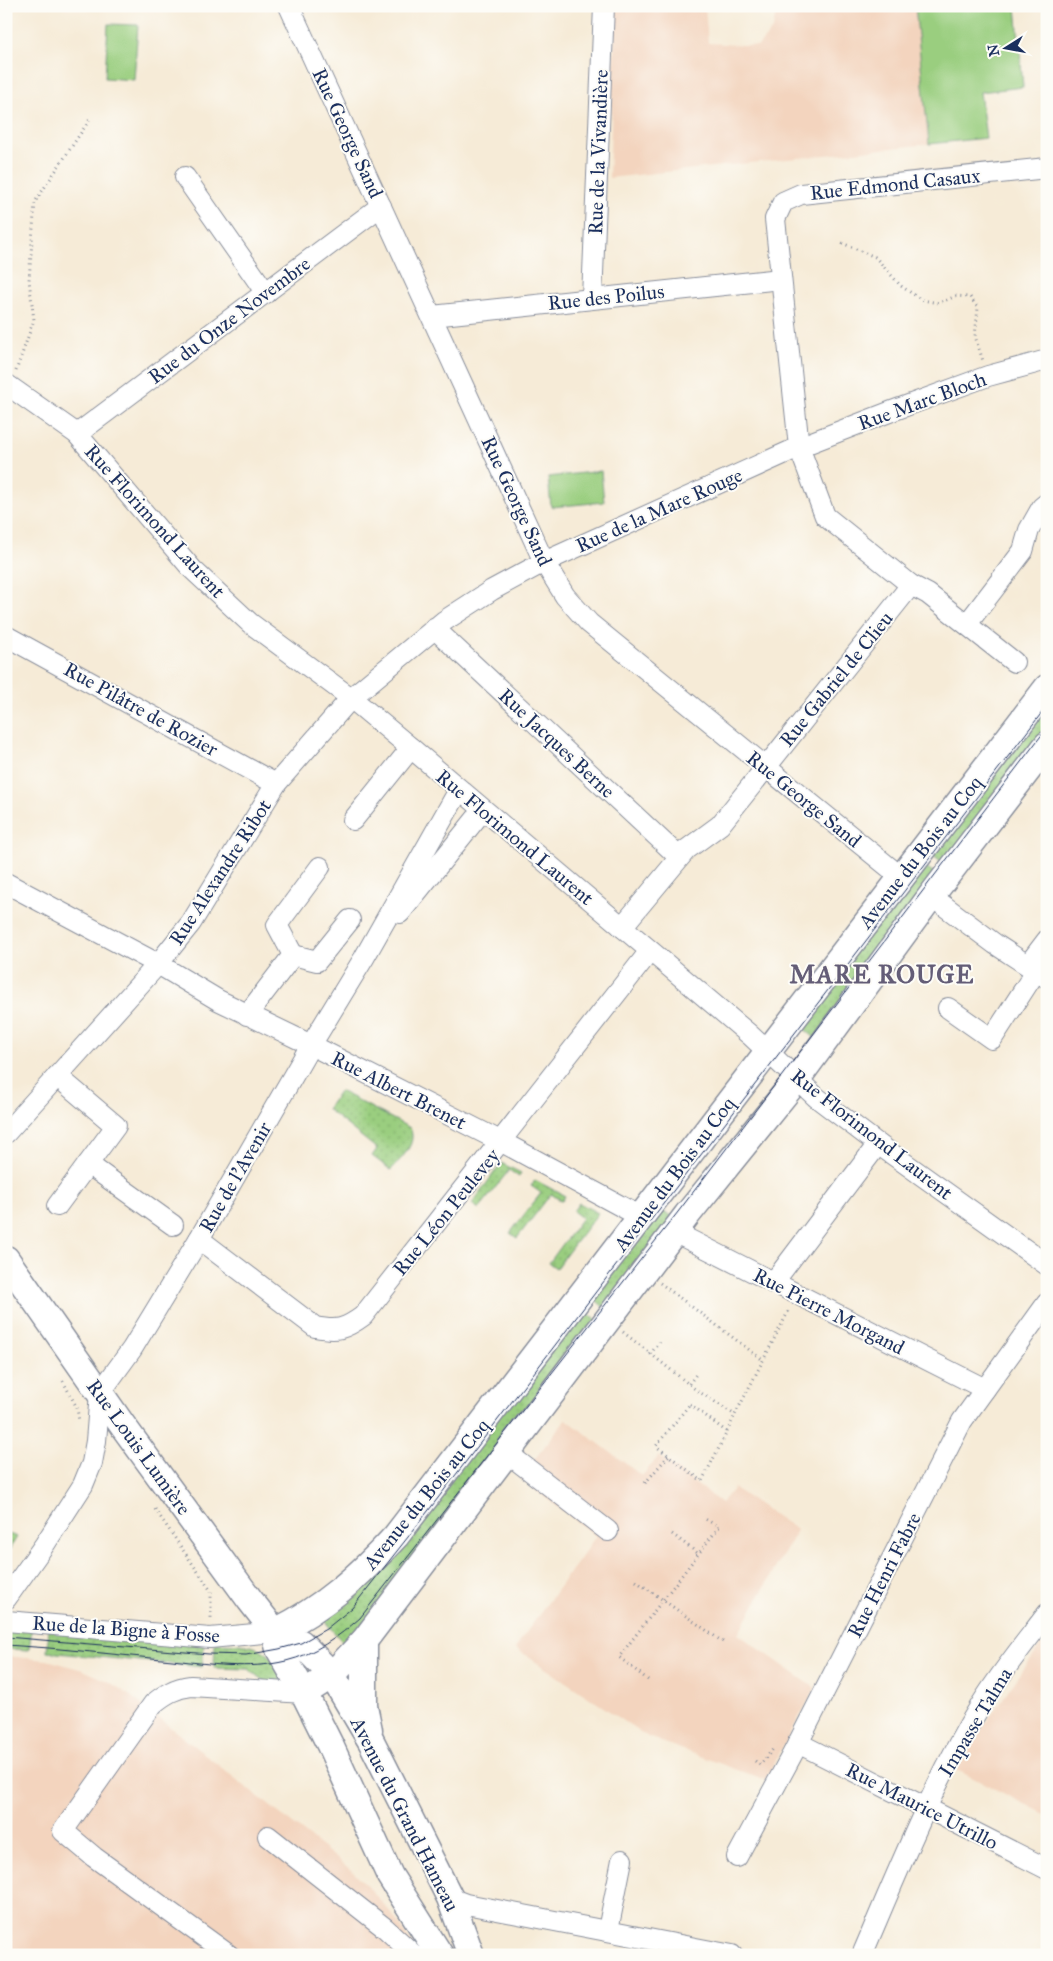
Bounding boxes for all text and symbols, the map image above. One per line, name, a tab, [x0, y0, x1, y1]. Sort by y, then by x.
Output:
north arrow	[980, 22, 1030, 72]
text: N	[984, 43, 1003, 58]
street label: Rue George Sand	[307, 64, 389, 202]
street label: Rue de la Vivandière	[583, 69, 613, 235]
street label: Rue Edmond Casaux	[809, 163, 981, 205]
street label: Rue du Onze Novembre	[143, 251, 315, 389]
street label: Rue des Poilus	[547, 279, 665, 315]
street label: Rue Marc Bloch	[855, 367, 989, 435]
street label: Rue George Sand	[476, 432, 558, 570]
street label: Rue Florimond Laurent	[80, 439, 230, 603]
street label: Rue de la Mare Rouge	[572, 463, 746, 558]
street label: Rue Gabriel de Clieu	[774, 606, 898, 751]
street label: Rue Pilâtre de Rozier	[60, 657, 223, 762]
street label: Rue Jacques Berne	[493, 683, 620, 804]
street label: Rue George Sand	[741, 745, 866, 853]
street label: Rue Florimond Laurent	[431, 764, 599, 910]
street label: Avenue du Bois au Coq	[852, 771, 988, 934]
street label: Rue Alexandre Ribot	[164, 795, 276, 949]
district label: MARE ROUGE	[789, 959, 975, 990]
street label: Rue Albert Brenet	[328, 1046, 470, 1134]
street label: Rue Florimond Laurent	[786, 1064, 958, 1204]
street label: Avenue du Bois au Coq	[608, 1092, 741, 1257]
street label: Rue de l'Avenir	[194, 1117, 277, 1237]
street label: Rue Léon Peulevey	[388, 1143, 505, 1280]
street label: Rue Pierre Morgand	[749, 1263, 909, 1360]
street label: Rue Louis Lumière	[82, 1375, 196, 1519]
street label: Avenue du Bois au Coq	[357, 1414, 495, 1576]
street label: Rue Henri Fabre	[842, 1508, 926, 1642]
street label: Rue de la Bigne à Fosse	[31, 1610, 221, 1649]
street label: Impasse Talma	[933, 1663, 1017, 1781]
street label: Avenue du Grand Hameau	[345, 1712, 465, 1916]
street label: Rue Maurice Utrillo	[842, 1757, 1002, 1855]

